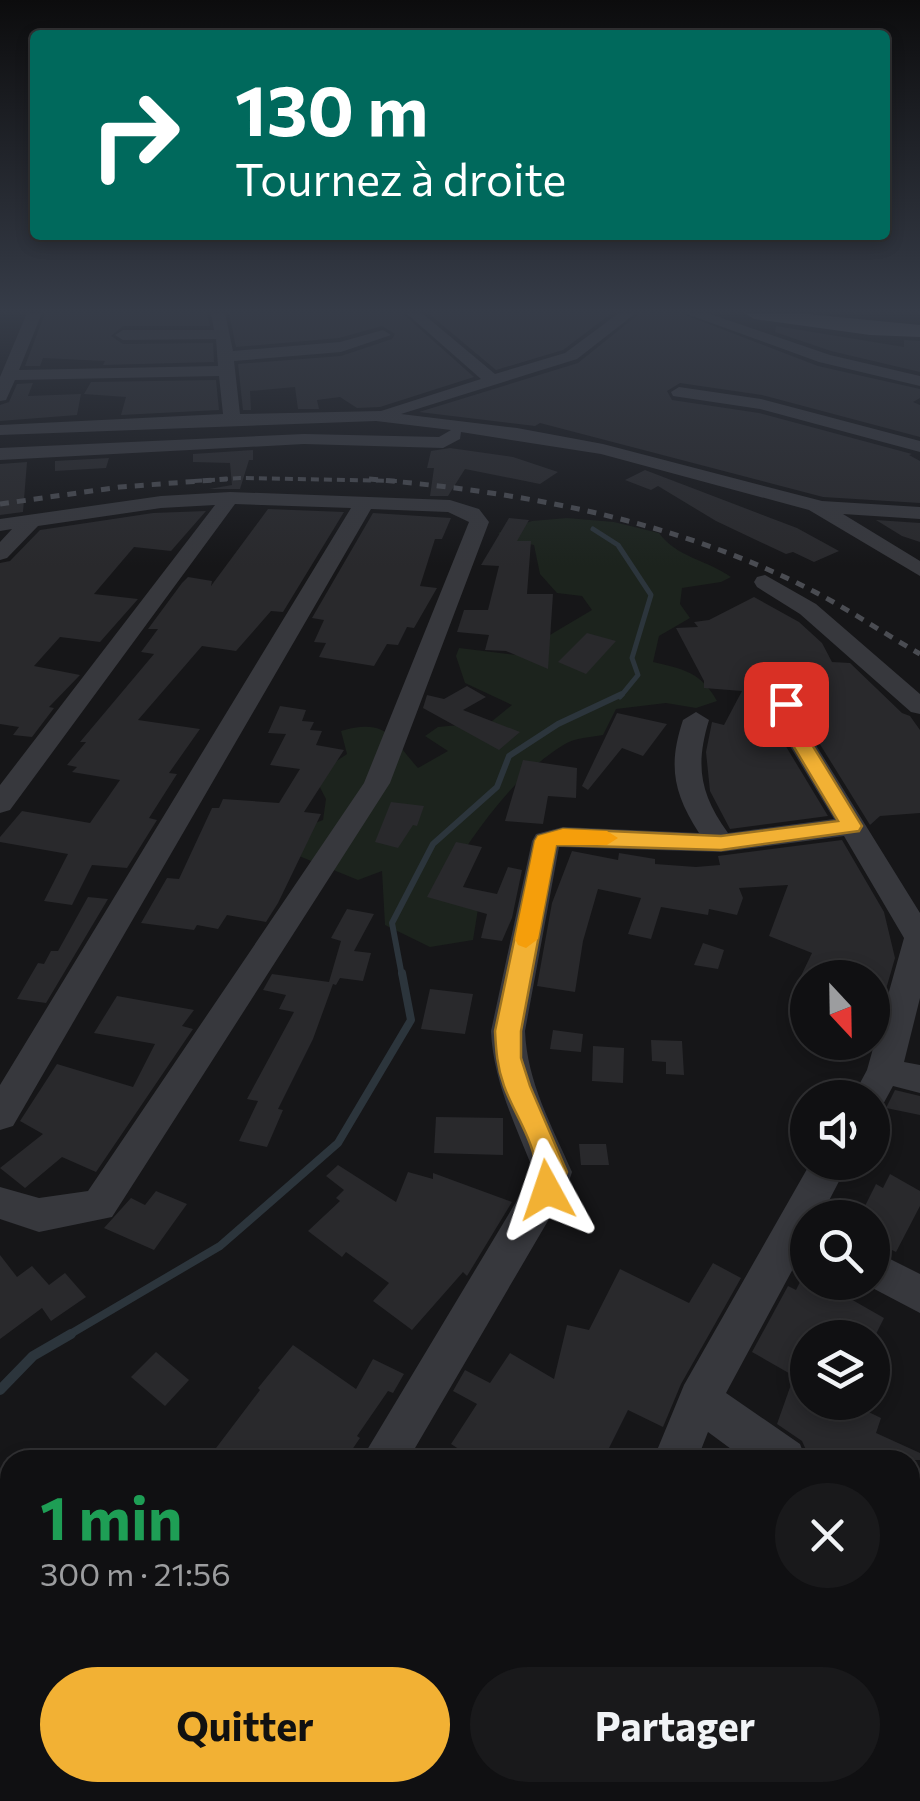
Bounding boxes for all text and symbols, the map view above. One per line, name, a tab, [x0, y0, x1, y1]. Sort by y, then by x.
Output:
text: 130 m	[235, 65, 428, 150]
icon: right	[70, 70, 200, 200]
text: Tournez à droite	[235, 150, 566, 205]
pin	[744, 662, 829, 747]
icon: arrive	[759, 677, 814, 732]
north arrow	[790, 960, 890, 1060]
map controls	[790, 960, 890, 1420]
button: sound	[790, 1080, 890, 1180]
position arrow	[495, 1138, 599, 1242]
button: search	[790, 1200, 890, 1300]
button: layers	[790, 1320, 890, 1420]
text: 1 min	[40, 1479, 182, 1552]
button: close	[775, 1483, 880, 1588]
text: 300 m · 21:56	[40, 1553, 231, 1593]
button: Quitter	[40, 1667, 450, 1782]
button: Partager	[470, 1667, 880, 1782]

